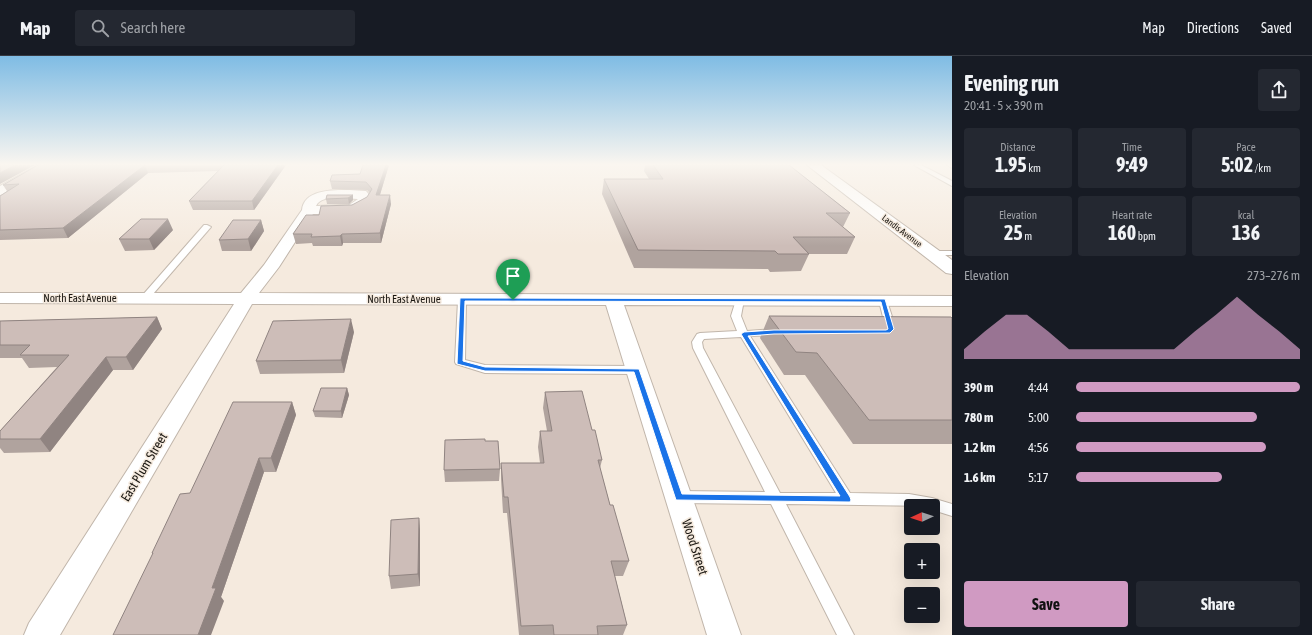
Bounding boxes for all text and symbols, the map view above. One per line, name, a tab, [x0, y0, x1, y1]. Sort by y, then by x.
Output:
search box	[75, 10, 355, 46]
text: Map	[20, 17, 51, 39]
icon: search	[89, 17, 111, 39]
text: Search here	[121, 19, 185, 36]
text: Map	[1142, 20, 1165, 36]
text: Directions	[1187, 20, 1239, 36]
text: Saved	[1261, 20, 1292, 36]
button: share	[1258, 69, 1300, 111]
text: Evening run	[964, 70, 1059, 96]
text: 20:41 · 5 × 390 m	[964, 98, 1043, 113]
text: Distance	[1000, 141, 1036, 153]
text: Time	[1122, 141, 1142, 153]
text: Pace	[1236, 141, 1256, 153]
text: 1.95	[995, 153, 1027, 176]
text: 9:49	[1116, 153, 1148, 176]
text: 5:02	[1221, 153, 1253, 176]
text: km	[1027, 162, 1041, 174]
text: /km	[1253, 162, 1271, 174]
text: Elevation	[999, 209, 1037, 221]
text: Heart rate	[1112, 209, 1152, 221]
text: kcal	[1238, 209, 1254, 221]
street label: Landis Avenue	[880, 213, 924, 249]
text: 25	[1004, 221, 1023, 244]
text: 160	[1108, 221, 1136, 244]
text: 136	[1232, 221, 1260, 244]
text: m	[1023, 230, 1032, 242]
text: bpm	[1136, 230, 1156, 242]
pin	[496, 259, 530, 300]
icon: arrive	[502, 265, 524, 287]
text: Elevation	[964, 268, 1009, 283]
text: 273–276 m	[1247, 268, 1300, 283]
street label: North East Avenue	[43, 292, 117, 304]
street label: North East Avenue	[367, 293, 441, 305]
text: 390 m	[964, 380, 993, 395]
text: 4:44	[1028, 380, 1049, 395]
text: 780 m	[964, 410, 993, 425]
text: 5:00	[1028, 410, 1049, 425]
street label: East Plum Street	[118, 430, 171, 504]
text: 1.2 km	[964, 440, 995, 455]
text: 4:56	[1028, 440, 1049, 455]
text: 1.6 km	[964, 470, 995, 485]
text: 5:17	[1028, 470, 1049, 485]
north arrow	[904, 499, 940, 535]
map controls	[904, 499, 940, 623]
street label: Wood Street	[679, 517, 711, 577]
button: +	[904, 543, 940, 579]
button: Save	[964, 581, 1128, 627]
button: Share	[1136, 581, 1300, 627]
button: −	[904, 587, 940, 623]

